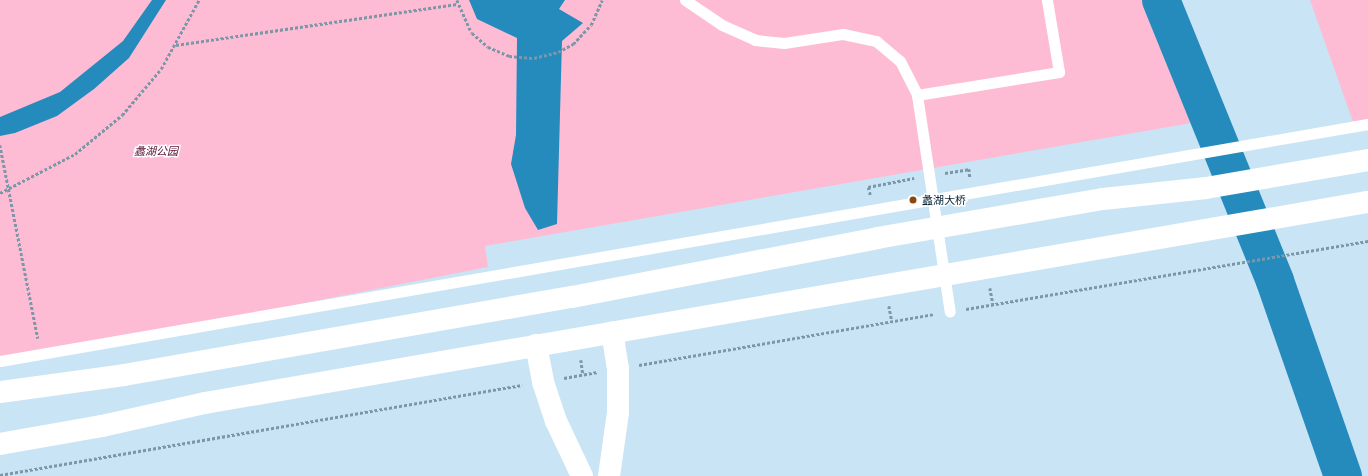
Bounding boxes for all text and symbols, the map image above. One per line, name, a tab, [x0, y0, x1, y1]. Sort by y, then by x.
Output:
park label: 蠡湖公园	[134, 144, 178, 158]
place label: 蠡湖大桥	[922, 193, 966, 207]
marker: 蠡湖大桥	[907, 194, 919, 206]

